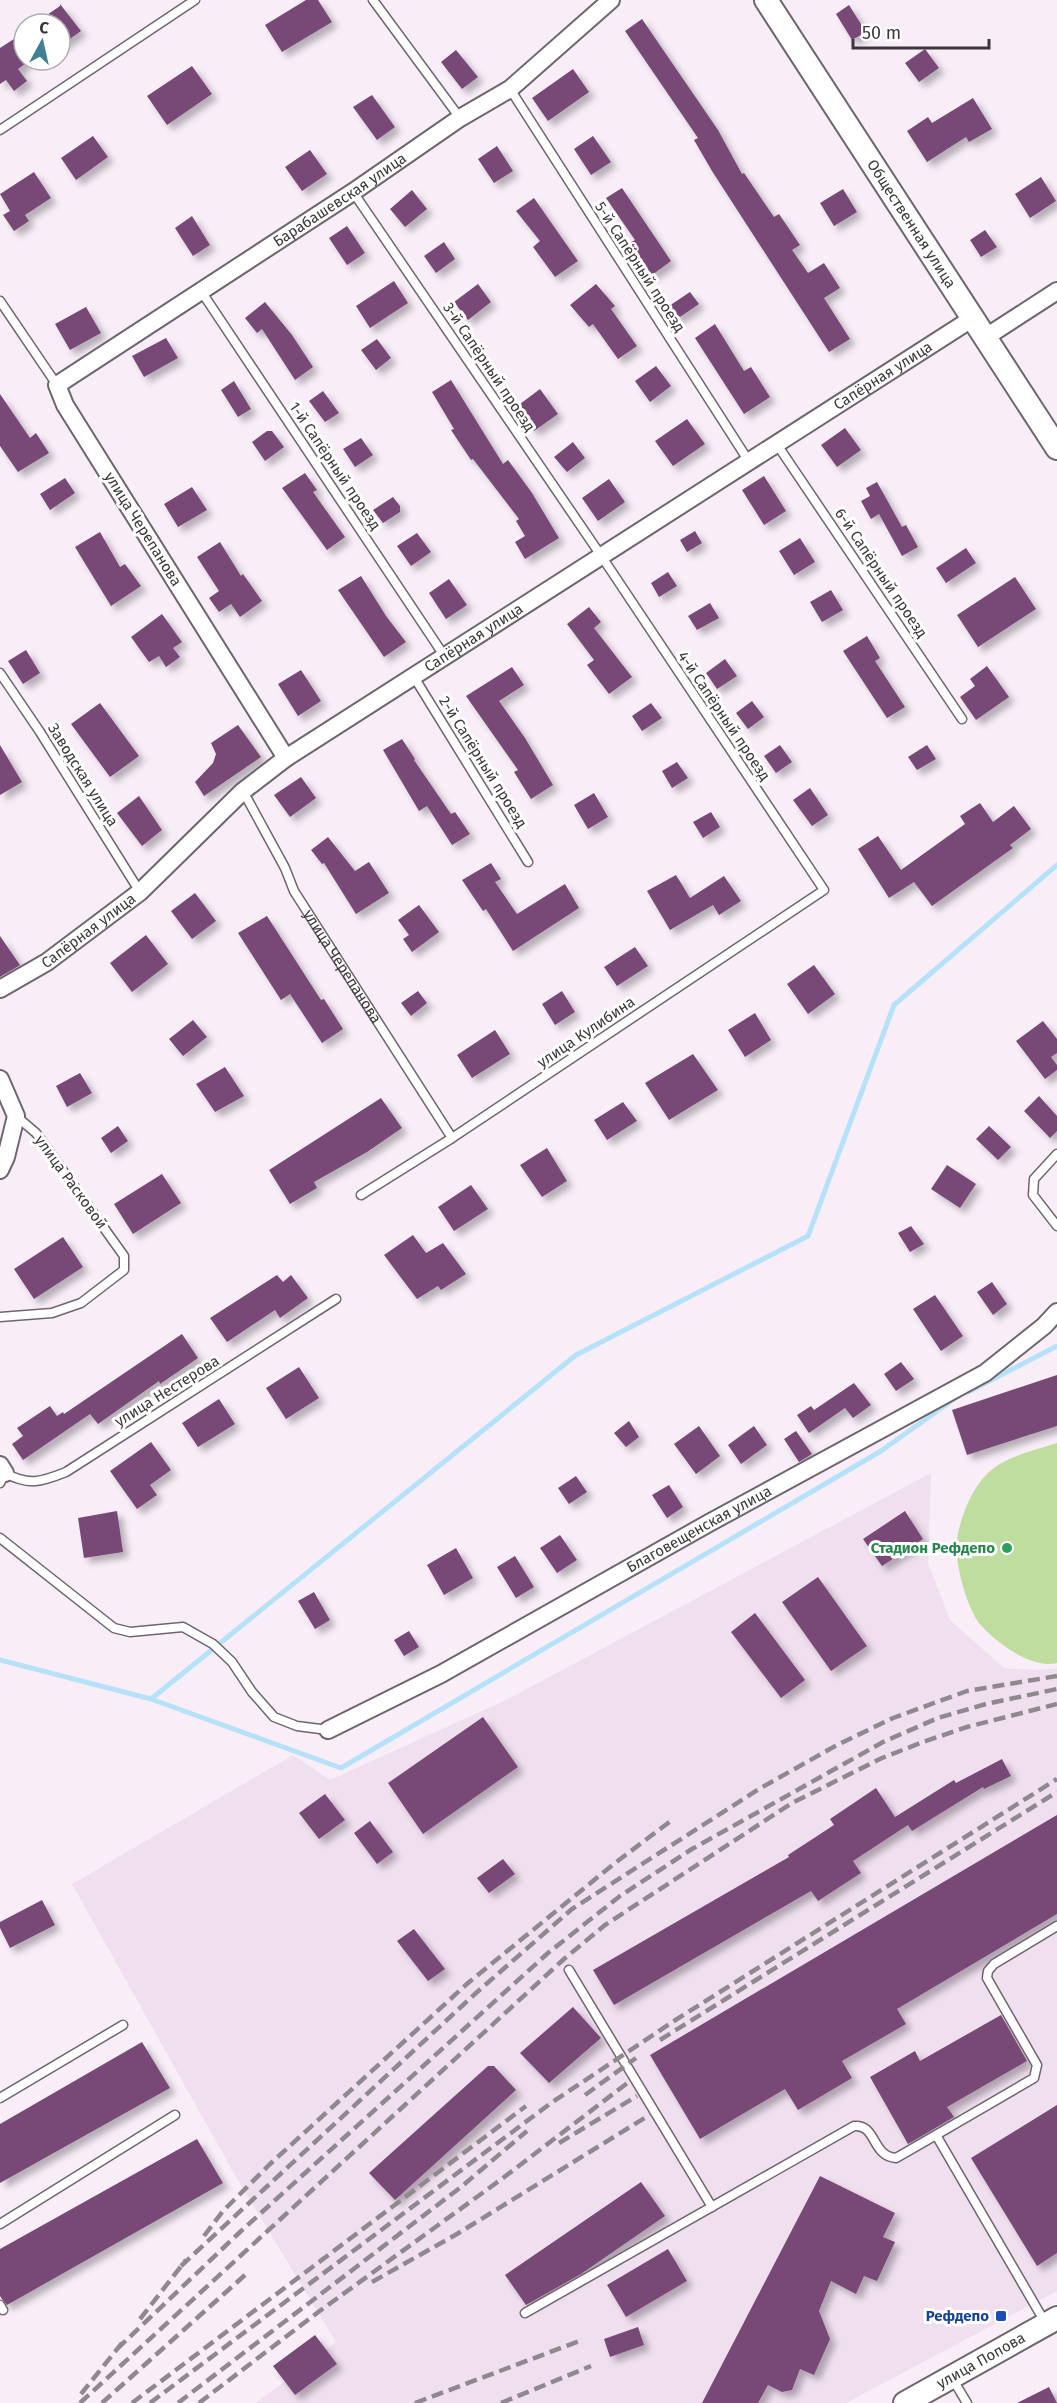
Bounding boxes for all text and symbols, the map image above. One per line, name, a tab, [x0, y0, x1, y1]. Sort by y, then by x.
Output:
north arrow	[12, 12, 72, 72]
scale bar	[853, 12, 990, 50]
text: С	[38, 18, 51, 38]
text: 50 m	[862, 22, 901, 44]
street label: Барабашевская улица	[270, 149, 410, 251]
street label: Общественная улица	[863, 156, 960, 292]
street label: 5-й Сапёрный проезд	[591, 198, 689, 336]
street label: 3-й Сапёрный проезд	[439, 299, 539, 435]
street label: Сапёрная улица	[830, 337, 936, 414]
street label: 1-й Сапёрный проезд	[285, 398, 385, 534]
street label: улица Черепанова	[101, 469, 185, 589]
street label: 6-й Сапёрный проезд	[831, 505, 931, 641]
street label: Сапёрная улица	[421, 600, 526, 676]
street label: 4-й Сапёрный проезд	[674, 648, 774, 784]
street label: 2-й Сапёрный проезд	[435, 693, 531, 831]
street label: Заводская улица	[44, 720, 122, 830]
street label: Сапёрная улица	[38, 890, 139, 972]
street label: улица Черепанова	[299, 906, 385, 1027]
street label: улица Кулибина	[534, 993, 638, 1071]
street label: улица Расковой	[31, 1132, 111, 1232]
street label: улица Нестерова	[111, 1352, 223, 1430]
street label: Благовещенская улица	[623, 1482, 774, 1577]
place label: Стадион Рефдепо	[871, 1539, 995, 1557]
marker: Стадион Рефдепо	[1000, 1541, 1014, 1555]
place label: Рефдепо	[926, 2307, 989, 2325]
marker: Рефдепо	[994, 2309, 1008, 2323]
street label: улица Попова	[933, 2329, 1028, 2393]

